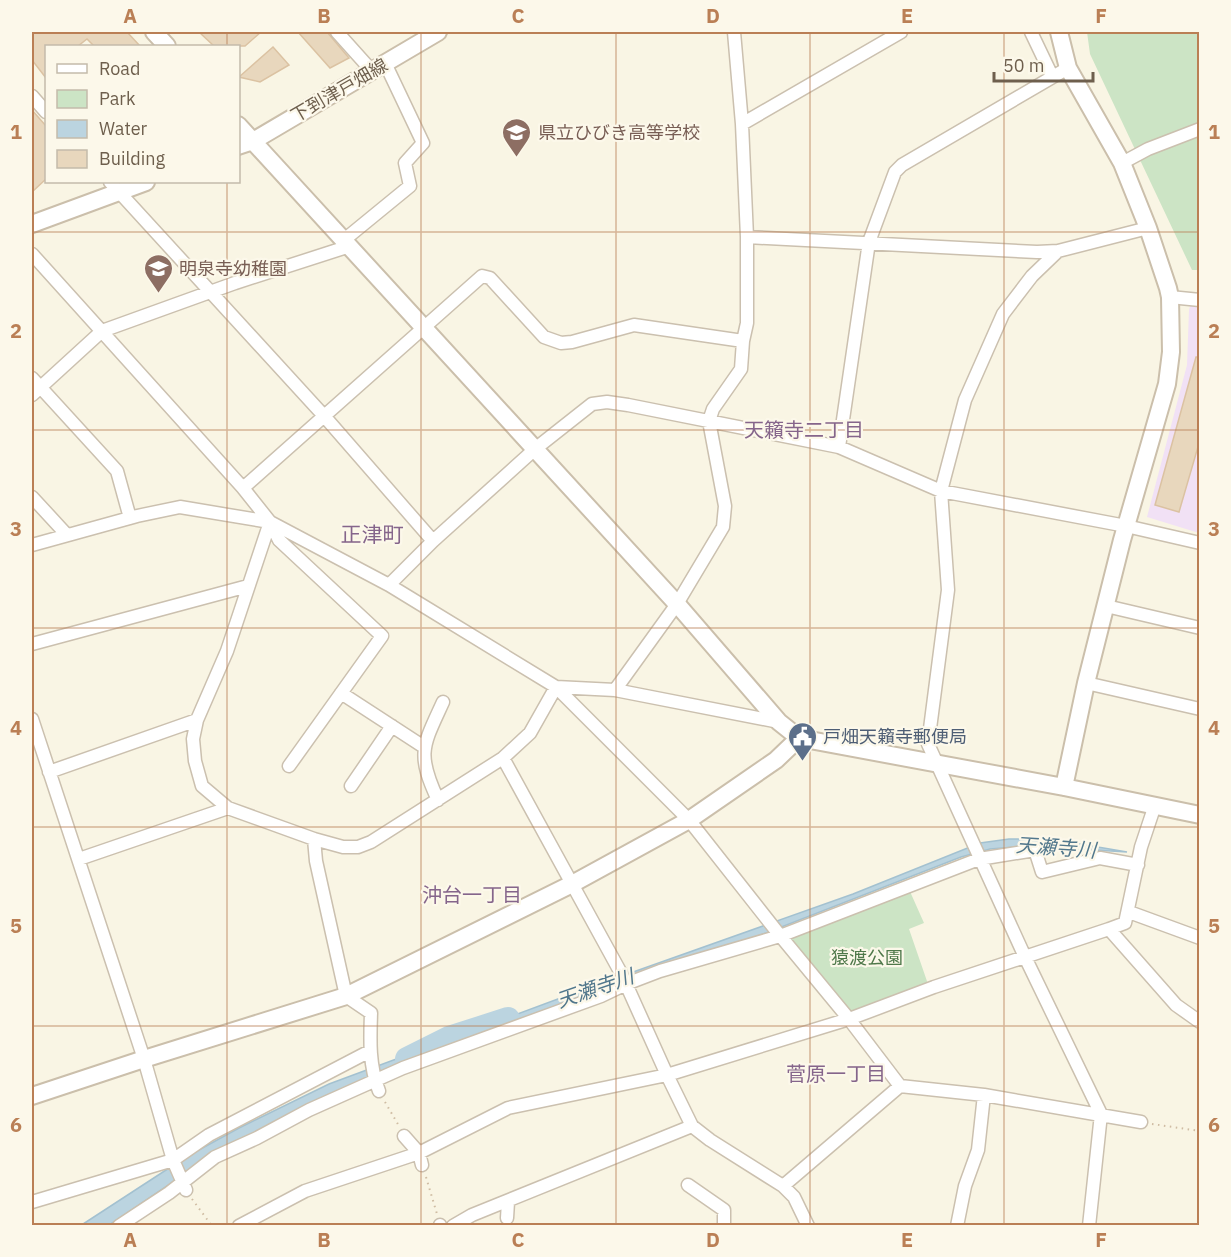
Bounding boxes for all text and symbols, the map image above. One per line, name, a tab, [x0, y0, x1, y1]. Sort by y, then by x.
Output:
text: A	[123, 2, 137, 29]
text: B	[317, 2, 331, 29]
text: C	[511, 2, 525, 29]
text: D	[706, 2, 720, 29]
text: E	[901, 2, 913, 29]
text: F	[1095, 2, 1107, 29]
legend	[45, 45, 240, 183]
scale bar	[994, 45, 1093, 83]
street label: 下到津戸畑線	[286, 53, 392, 127]
text: 50 m	[1003, 54, 1045, 77]
text: Road	[99, 57, 140, 80]
text: Park	[99, 87, 136, 110]
school or university icon: 県立ひびき高等学校	[501, 116, 533, 158]
text: Water	[99, 117, 148, 140]
text: 1	[10, 118, 22, 145]
text: 1	[1208, 118, 1220, 145]
place label: 県立ひびき高等学校	[538, 121, 700, 144]
text: Building	[99, 147, 166, 170]
school or university icon: 明泉寺幼稚園	[142, 252, 174, 294]
place label: 明泉寺幼稚園	[179, 257, 287, 280]
text: 2	[10, 317, 22, 344]
text: 2	[1208, 317, 1220, 344]
district label: 天籟寺二丁目	[744, 416, 864, 443]
text: 3	[10, 515, 22, 542]
text: 3	[1208, 515, 1220, 542]
district label: 正津町	[341, 520, 404, 548]
text: 4	[10, 714, 22, 741]
text: 4	[1208, 714, 1220, 741]
public building icon: 戸畑天籟寺郵便局	[786, 720, 818, 762]
place label: 戸畑天籟寺郵便局	[823, 725, 967, 748]
water label: 天瀬寺川	[1015, 831, 1099, 863]
district label: 沖台一丁目	[422, 881, 522, 908]
text: 5	[10, 912, 22, 939]
text: 5	[1208, 912, 1220, 939]
park label: 猿渡公園	[831, 946, 903, 969]
water label: 天瀬寺川	[553, 962, 639, 1014]
district label: 菅原一丁目	[786, 1060, 886, 1087]
text: 6	[10, 1111, 22, 1138]
text: 6	[1208, 1111, 1220, 1138]
text: A	[123, 1226, 137, 1253]
text: B	[317, 1226, 331, 1253]
text: C	[511, 1226, 525, 1253]
text: D	[706, 1226, 720, 1253]
text: E	[901, 1226, 913, 1253]
text: F	[1095, 1226, 1107, 1253]

